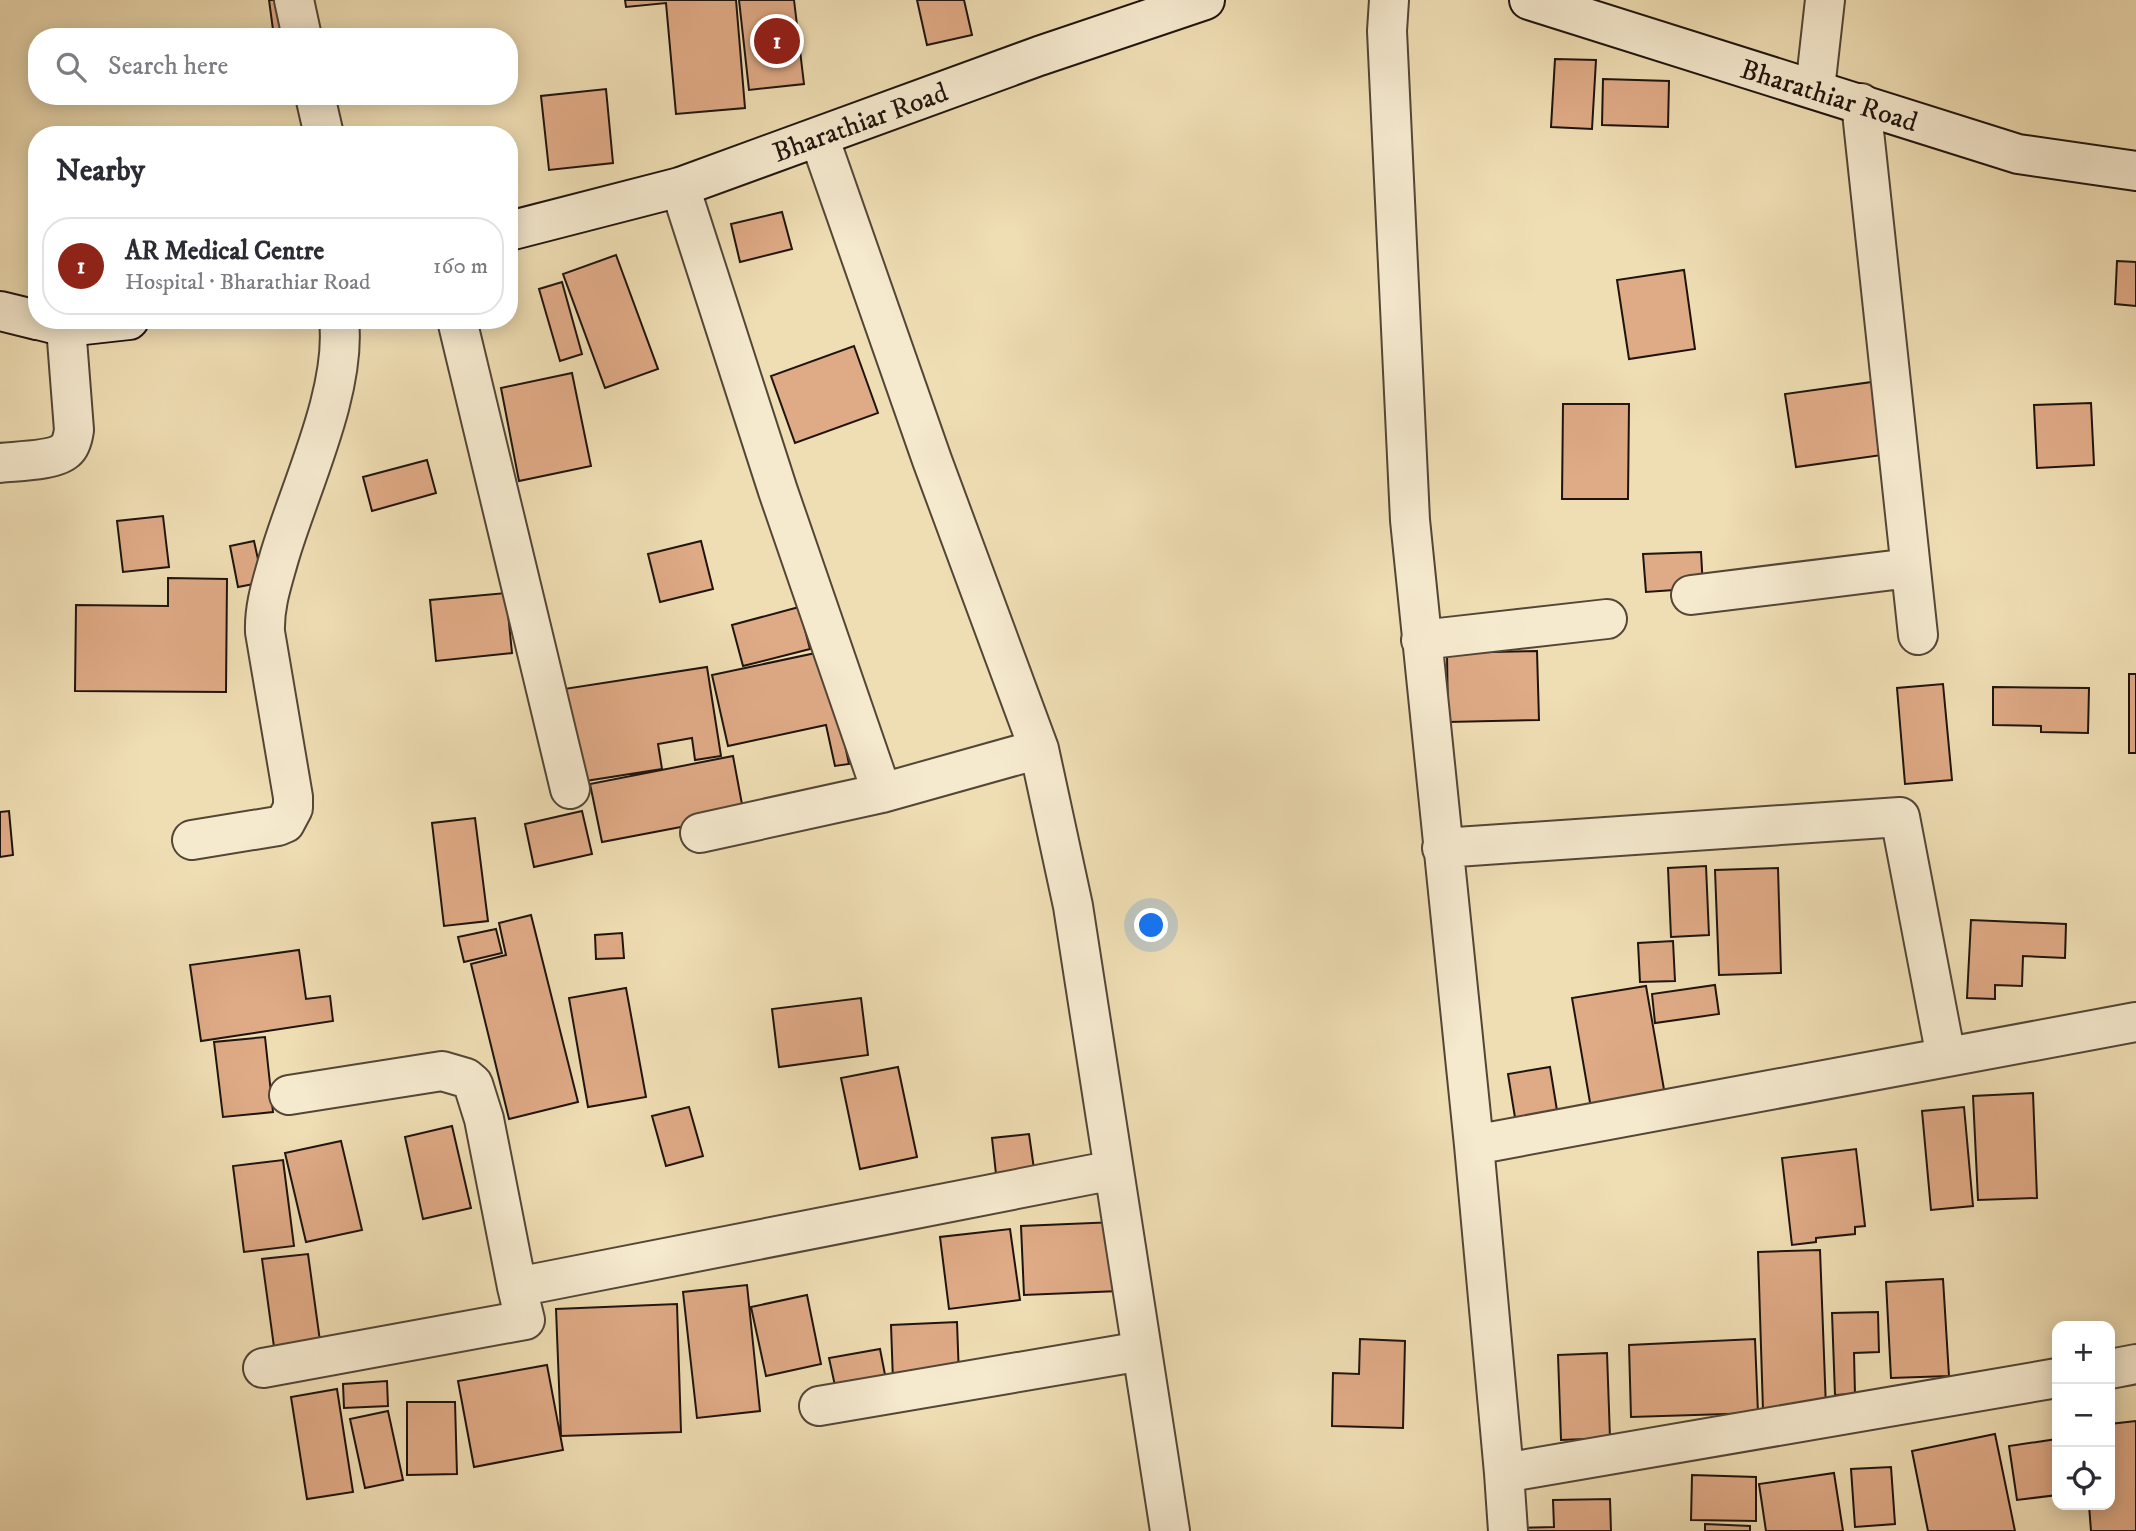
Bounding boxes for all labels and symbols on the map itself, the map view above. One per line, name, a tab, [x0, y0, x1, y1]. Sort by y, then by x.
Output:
pin: 1	[754, 15, 800, 67]
street label: Bharathiar Road	[1736, 52, 1922, 140]
street label: Bharathiar Road	[768, 75, 953, 171]
your location	[1134, 908, 1168, 942]

